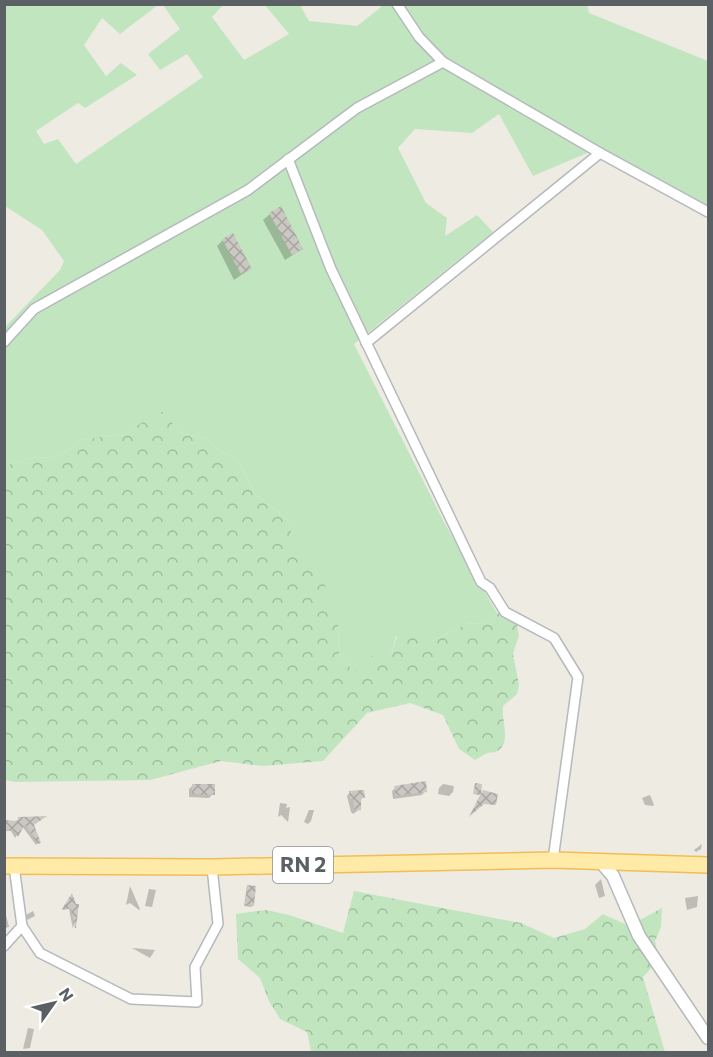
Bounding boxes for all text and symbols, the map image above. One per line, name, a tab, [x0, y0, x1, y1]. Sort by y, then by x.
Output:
road number: RN 2	[273, 847, 333, 883]
north arrow	[24, 973, 84, 1033]
text: N	[56, 984, 78, 1005]

